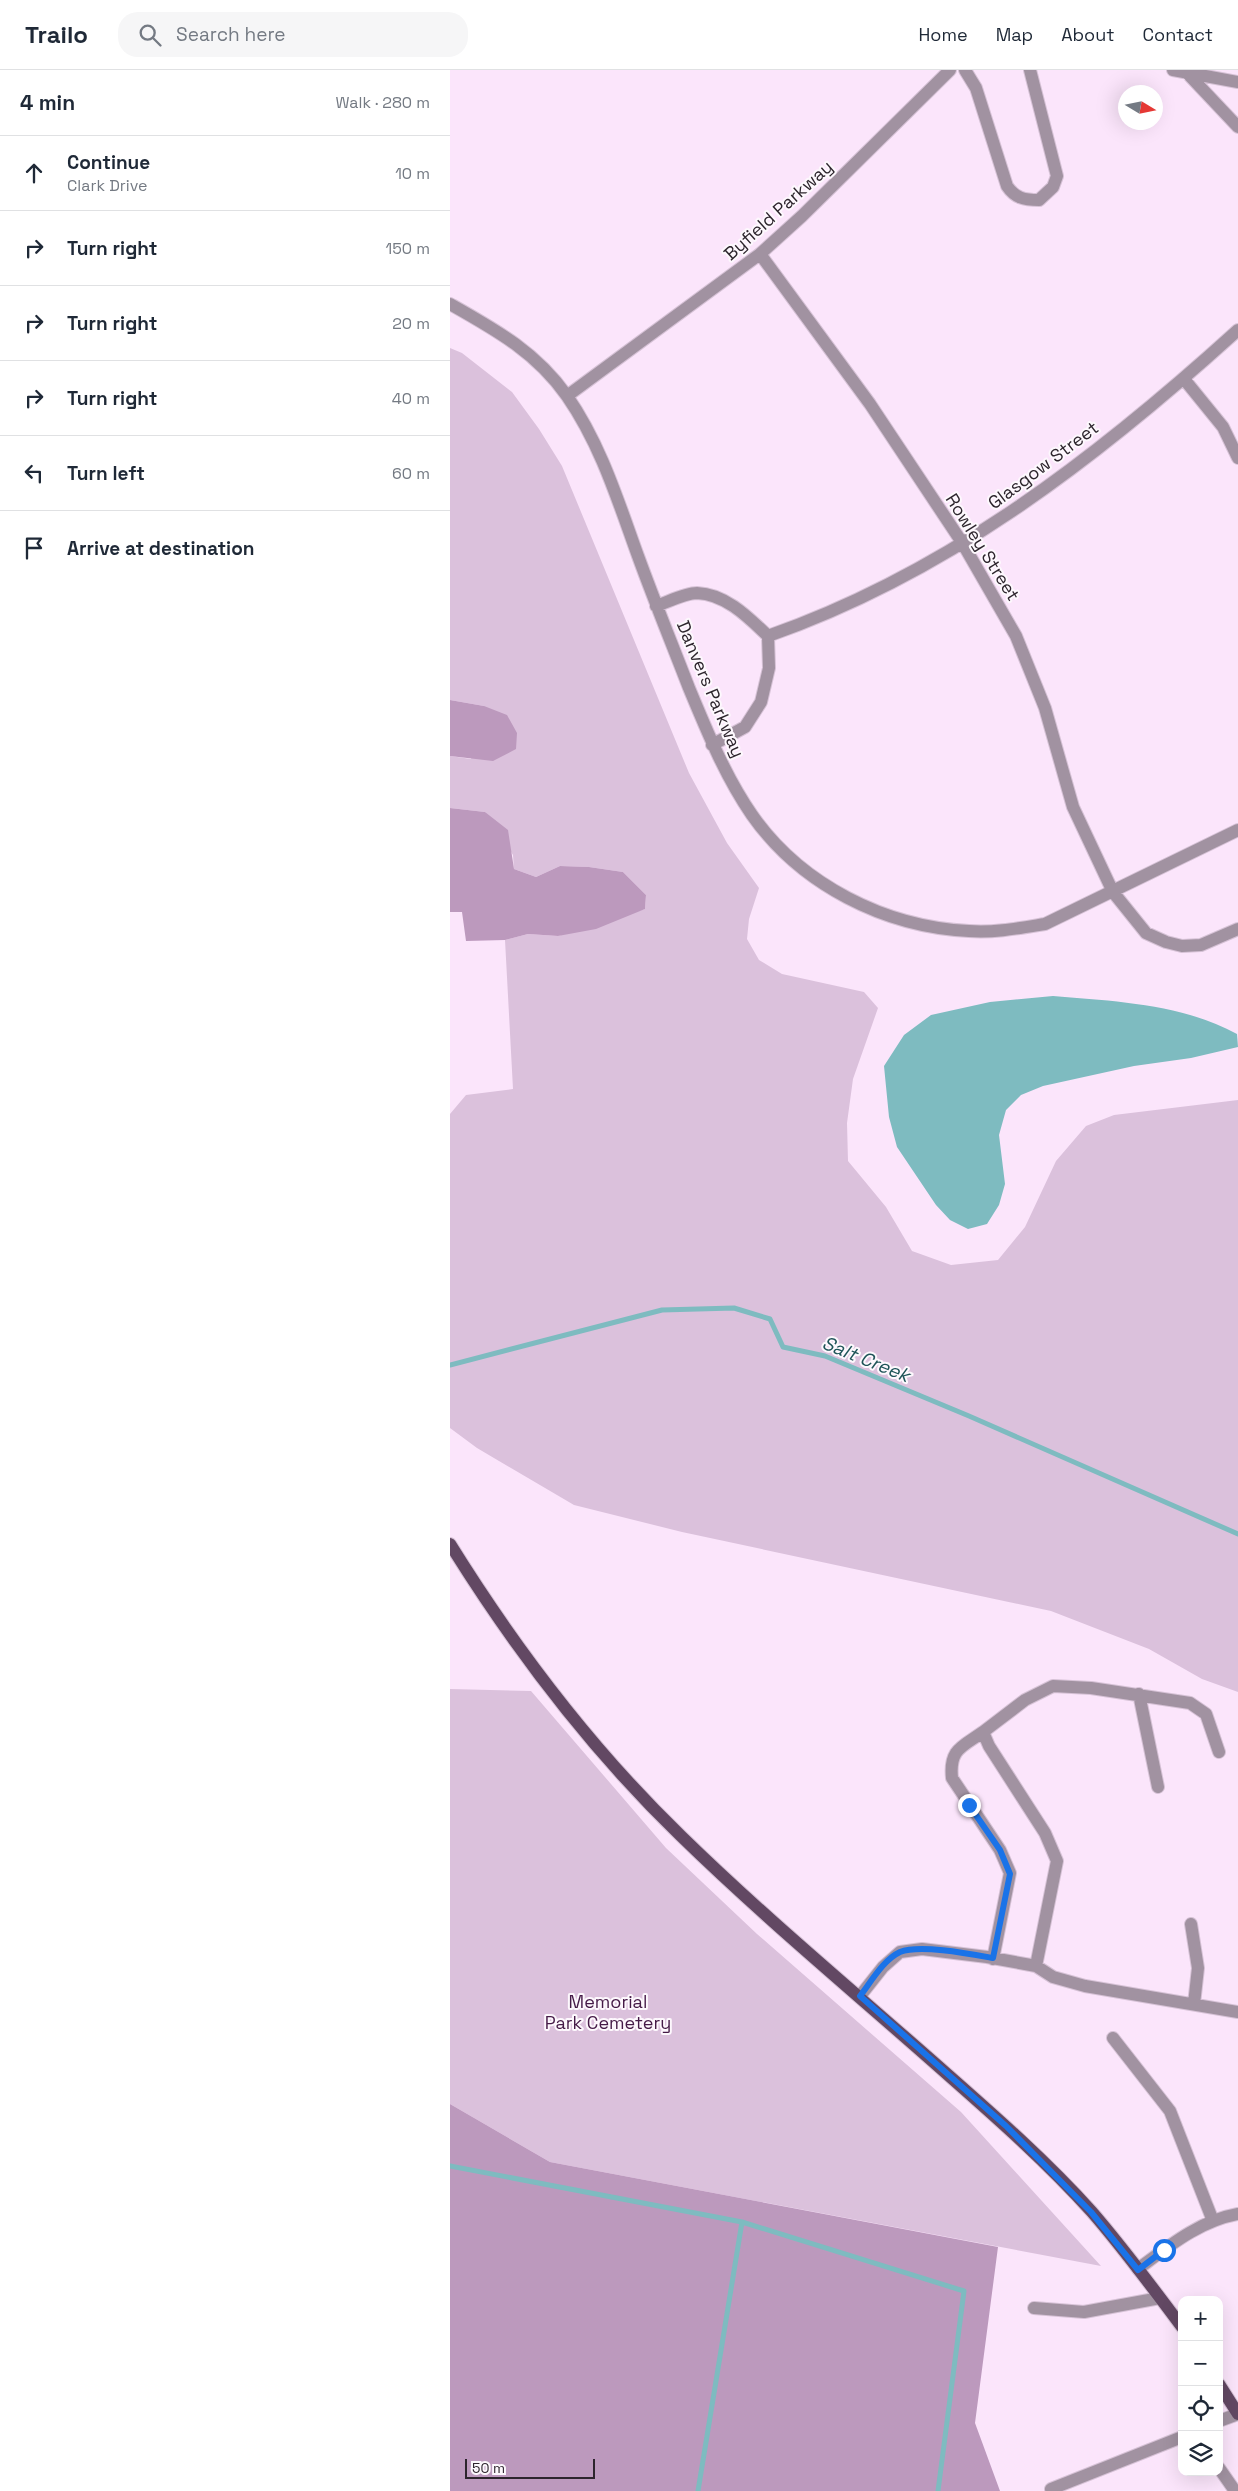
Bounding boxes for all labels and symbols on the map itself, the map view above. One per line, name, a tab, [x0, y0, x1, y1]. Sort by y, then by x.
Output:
north arrow	[1118, 85, 1163, 130]
street label: Byfield Parkway	[719, 155, 837, 265]
street label: Glasgow Street	[983, 416, 1103, 514]
street label: Rowley Street	[941, 489, 1025, 605]
street label: Danvers Parkway	[672, 617, 750, 761]
water label: Salt Creek	[818, 1330, 916, 1389]
route end	[958, 1794, 981, 1817]
park label: Memorial Park Cemetery	[545, 1990, 671, 2034]
route start	[1153, 2239, 1176, 2262]
scale bar	[465, 2456, 595, 2479]

